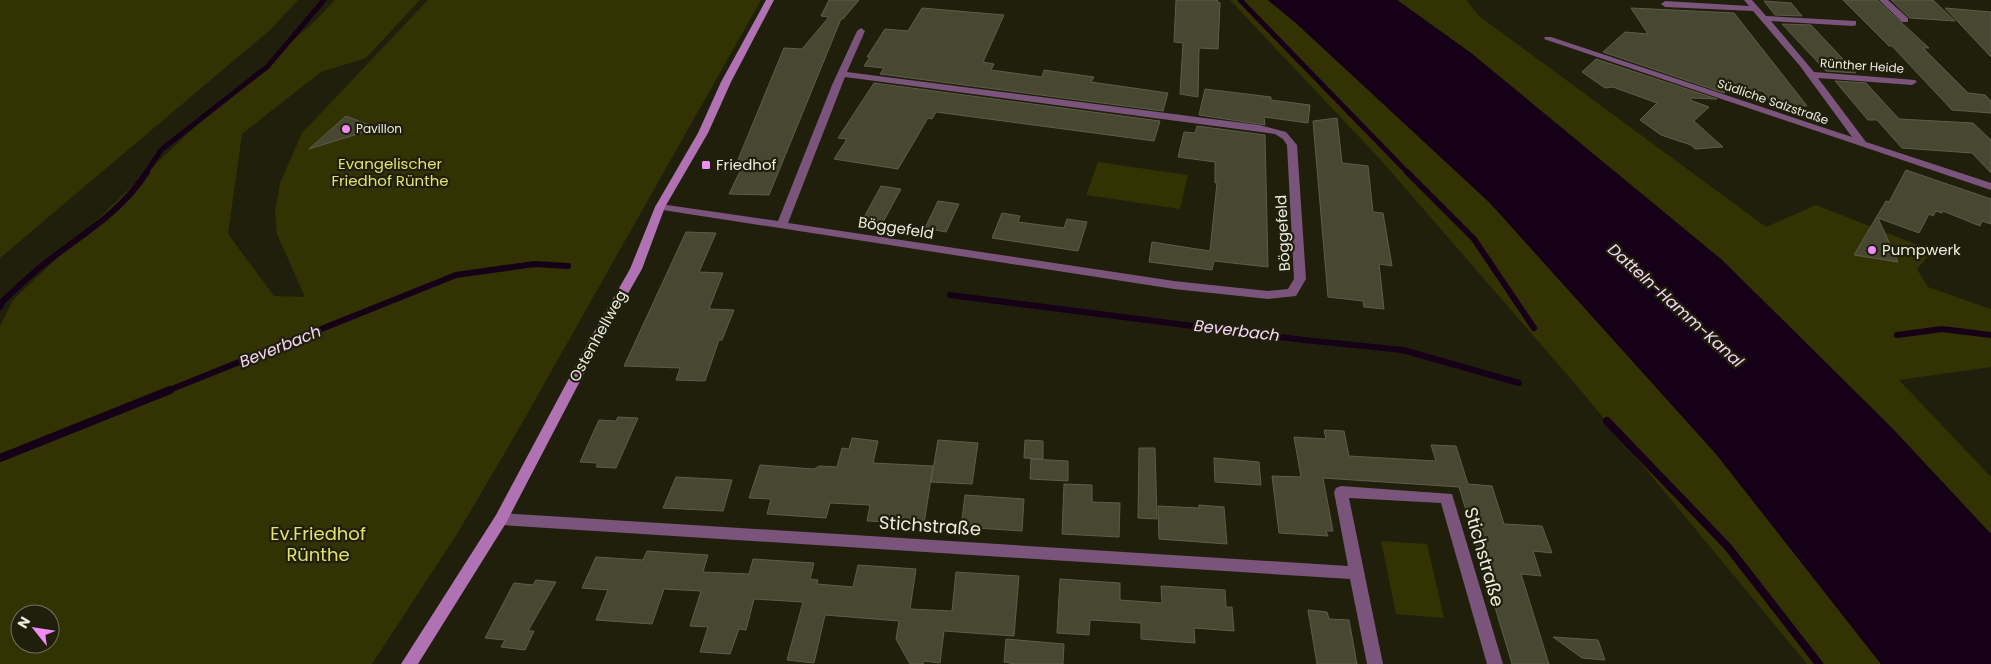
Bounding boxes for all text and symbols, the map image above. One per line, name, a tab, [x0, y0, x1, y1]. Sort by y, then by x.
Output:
street label: Rünther Heide	[1820, 54, 1905, 77]
street label: Südliche Salzstraße	[1715, 74, 1831, 129]
place label: Pavillon	[356, 120, 402, 137]
marker: Pavillon	[340, 123, 352, 135]
park label: Evangelischer Friedhof Rünthe	[331, 153, 449, 191]
place label: Friedhof	[716, 154, 776, 175]
marker: Friedhof	[700, 159, 712, 171]
street label: Böggefeld	[1270, 194, 1295, 272]
street label: Böggefeld	[857, 211, 935, 244]
water label: Datteln-Hamm-Kanal	[1603, 238, 1749, 373]
place label: Pumpwerk	[1882, 239, 1961, 260]
marker: Pumpwerk	[1866, 244, 1878, 256]
street label: Ostenhellweg	[564, 286, 631, 385]
water label: Beverbach	[1193, 314, 1281, 347]
water label: Beverbach	[236, 320, 324, 373]
street label: Stichstraße	[1458, 504, 1511, 609]
street label: Stichstraße	[878, 509, 982, 542]
park label: Ev.Friedhof Rünthe	[270, 521, 366, 567]
north arrow	[10, 604, 60, 654]
text: N	[12, 613, 35, 632]

